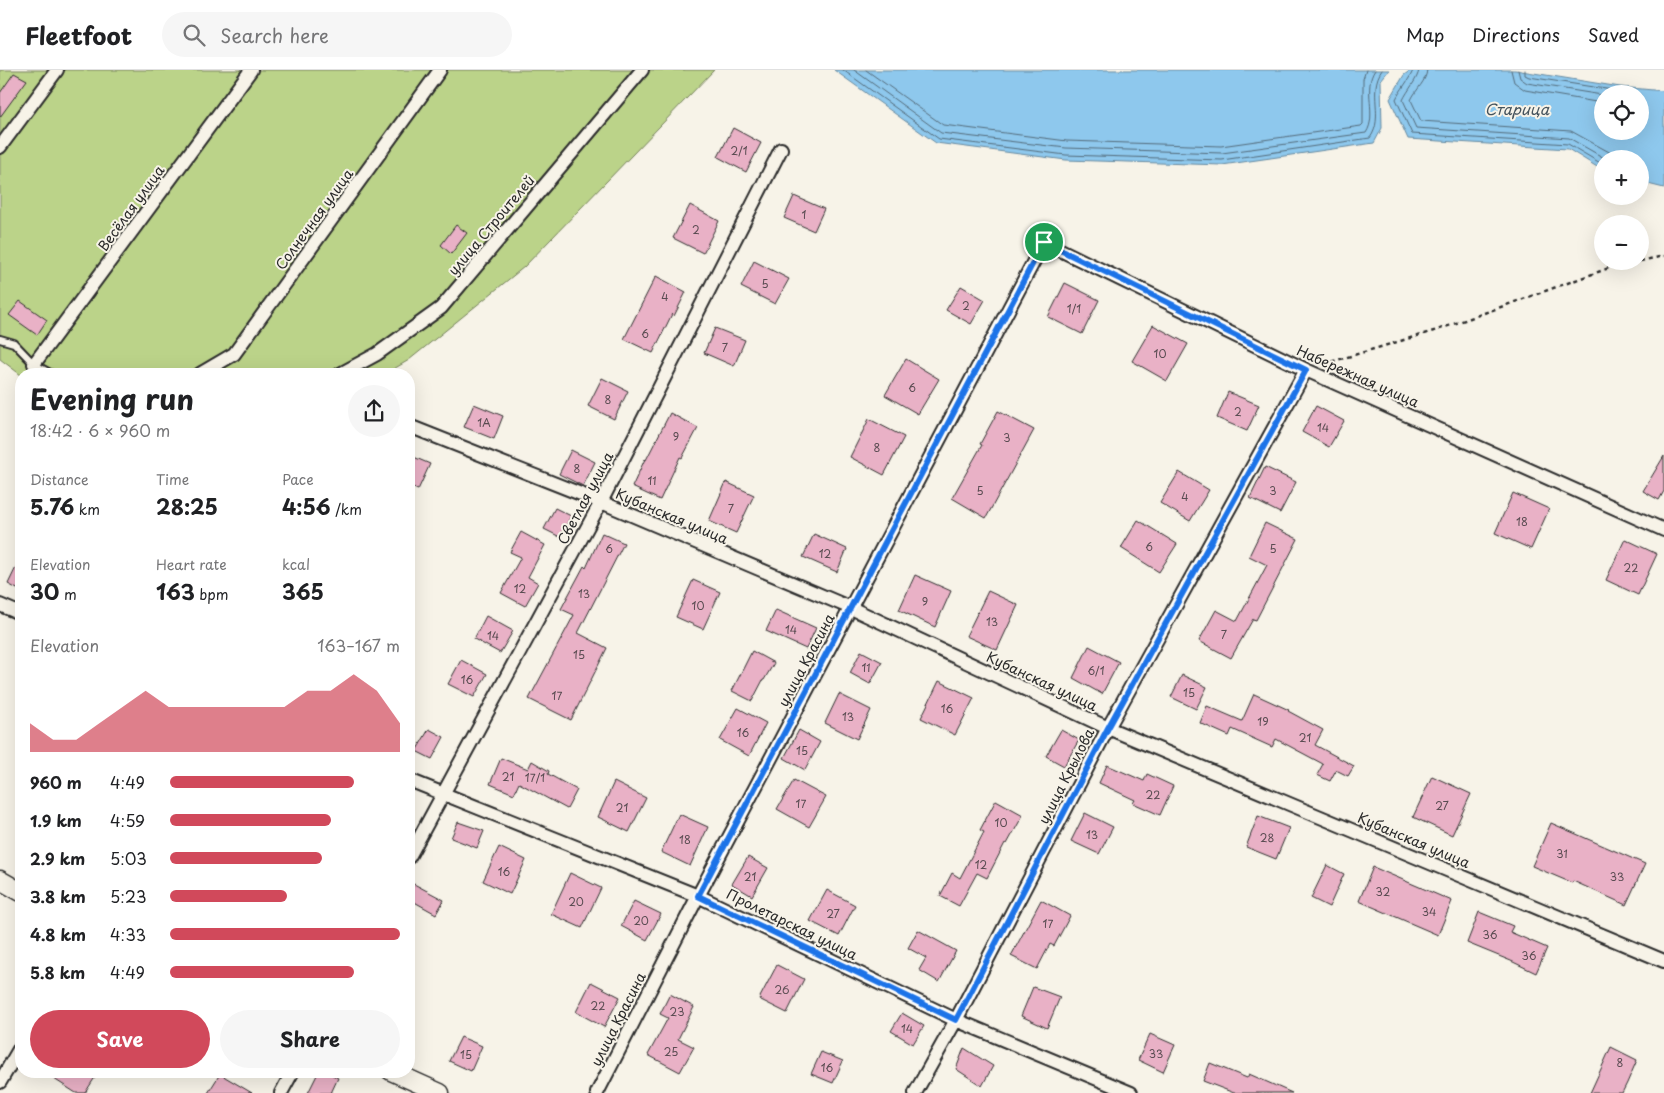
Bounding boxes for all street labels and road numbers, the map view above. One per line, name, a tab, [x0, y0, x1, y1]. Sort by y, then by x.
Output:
street label: Весёлая улица	[93, 161, 169, 255]
street label: Солнечная улица	[270, 164, 358, 274]
street label: улица Строителей	[443, 170, 539, 280]
street label: Набережная улица	[1293, 340, 1423, 413]
street label: Светлая улица	[552, 448, 618, 548]
street label: Кубанская улица	[613, 483, 732, 549]
street label: улица Красина	[773, 609, 840, 710]
street label: Кубанская улица	[983, 646, 1101, 716]
street label: улица Крылова	[1033, 724, 1099, 828]
street label: Кубанская улица	[1355, 807, 1474, 873]
street label: Пролетарская улица	[723, 883, 861, 965]
street label: улица Красина	[585, 968, 651, 1070]

